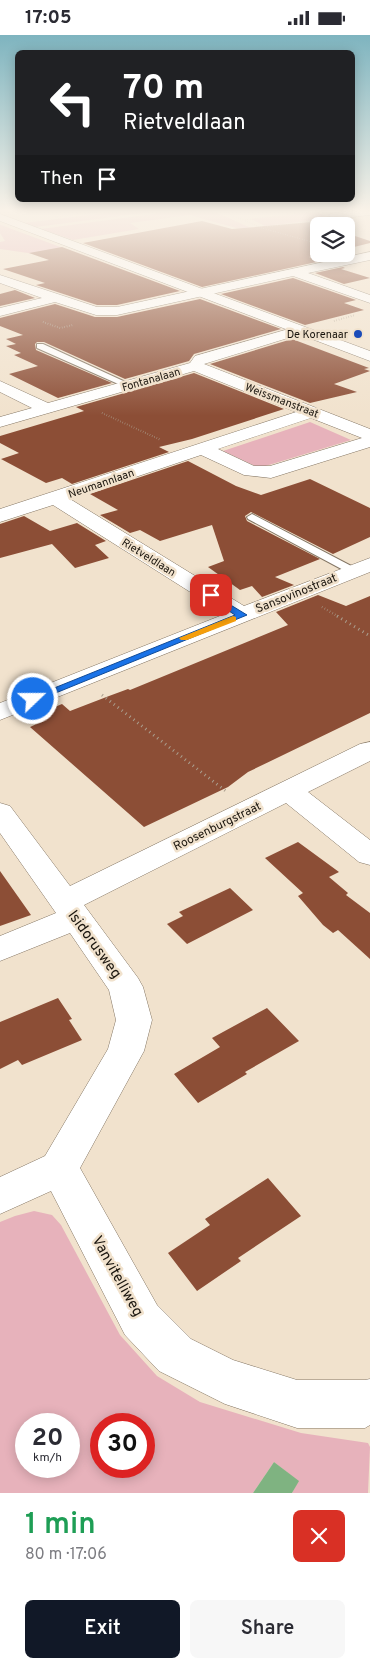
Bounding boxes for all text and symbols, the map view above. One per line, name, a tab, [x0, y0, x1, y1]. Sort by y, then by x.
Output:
text: 17:05	[25, 6, 72, 30]
text: 70 m	[123, 67, 204, 111]
icon: left	[40, 70, 105, 135]
text: Rietveldlaan	[123, 110, 246, 137]
icon: arrive	[93, 165, 121, 193]
text: Then	[40, 167, 83, 191]
map controls	[310, 217, 355, 262]
button: layers	[310, 217, 355, 262]
place label: De Korenaar	[287, 328, 349, 342]
marker: De Korenaar	[352, 328, 364, 340]
street label: Fontanalaan	[120, 365, 182, 395]
street label: Weissmanstraat	[243, 380, 321, 421]
street label: Neumannlaan	[67, 466, 136, 502]
street label: Rietveldlaan	[119, 536, 178, 580]
street label: Sansovinostraat	[253, 570, 339, 618]
pin	[190, 574, 232, 616]
icon: arrive	[197, 581, 225, 609]
position arrow	[6, 672, 58, 724]
street label: Roosenburgstraat	[171, 799, 264, 855]
street label: Isidorusweg	[63, 907, 125, 983]
street label: Vanvitelliweg	[87, 1233, 147, 1320]
speed limit sign: 30	[90, 1413, 155, 1478]
text: 20	[32, 1423, 63, 1455]
text: km/h	[33, 1450, 62, 1466]
text: 1 min	[25, 1507, 96, 1544]
button: close	[293, 1510, 345, 1562]
text: 80 m · 17:06	[25, 1545, 107, 1565]
button: Exit	[25, 1600, 180, 1658]
button: Share	[190, 1600, 345, 1658]

